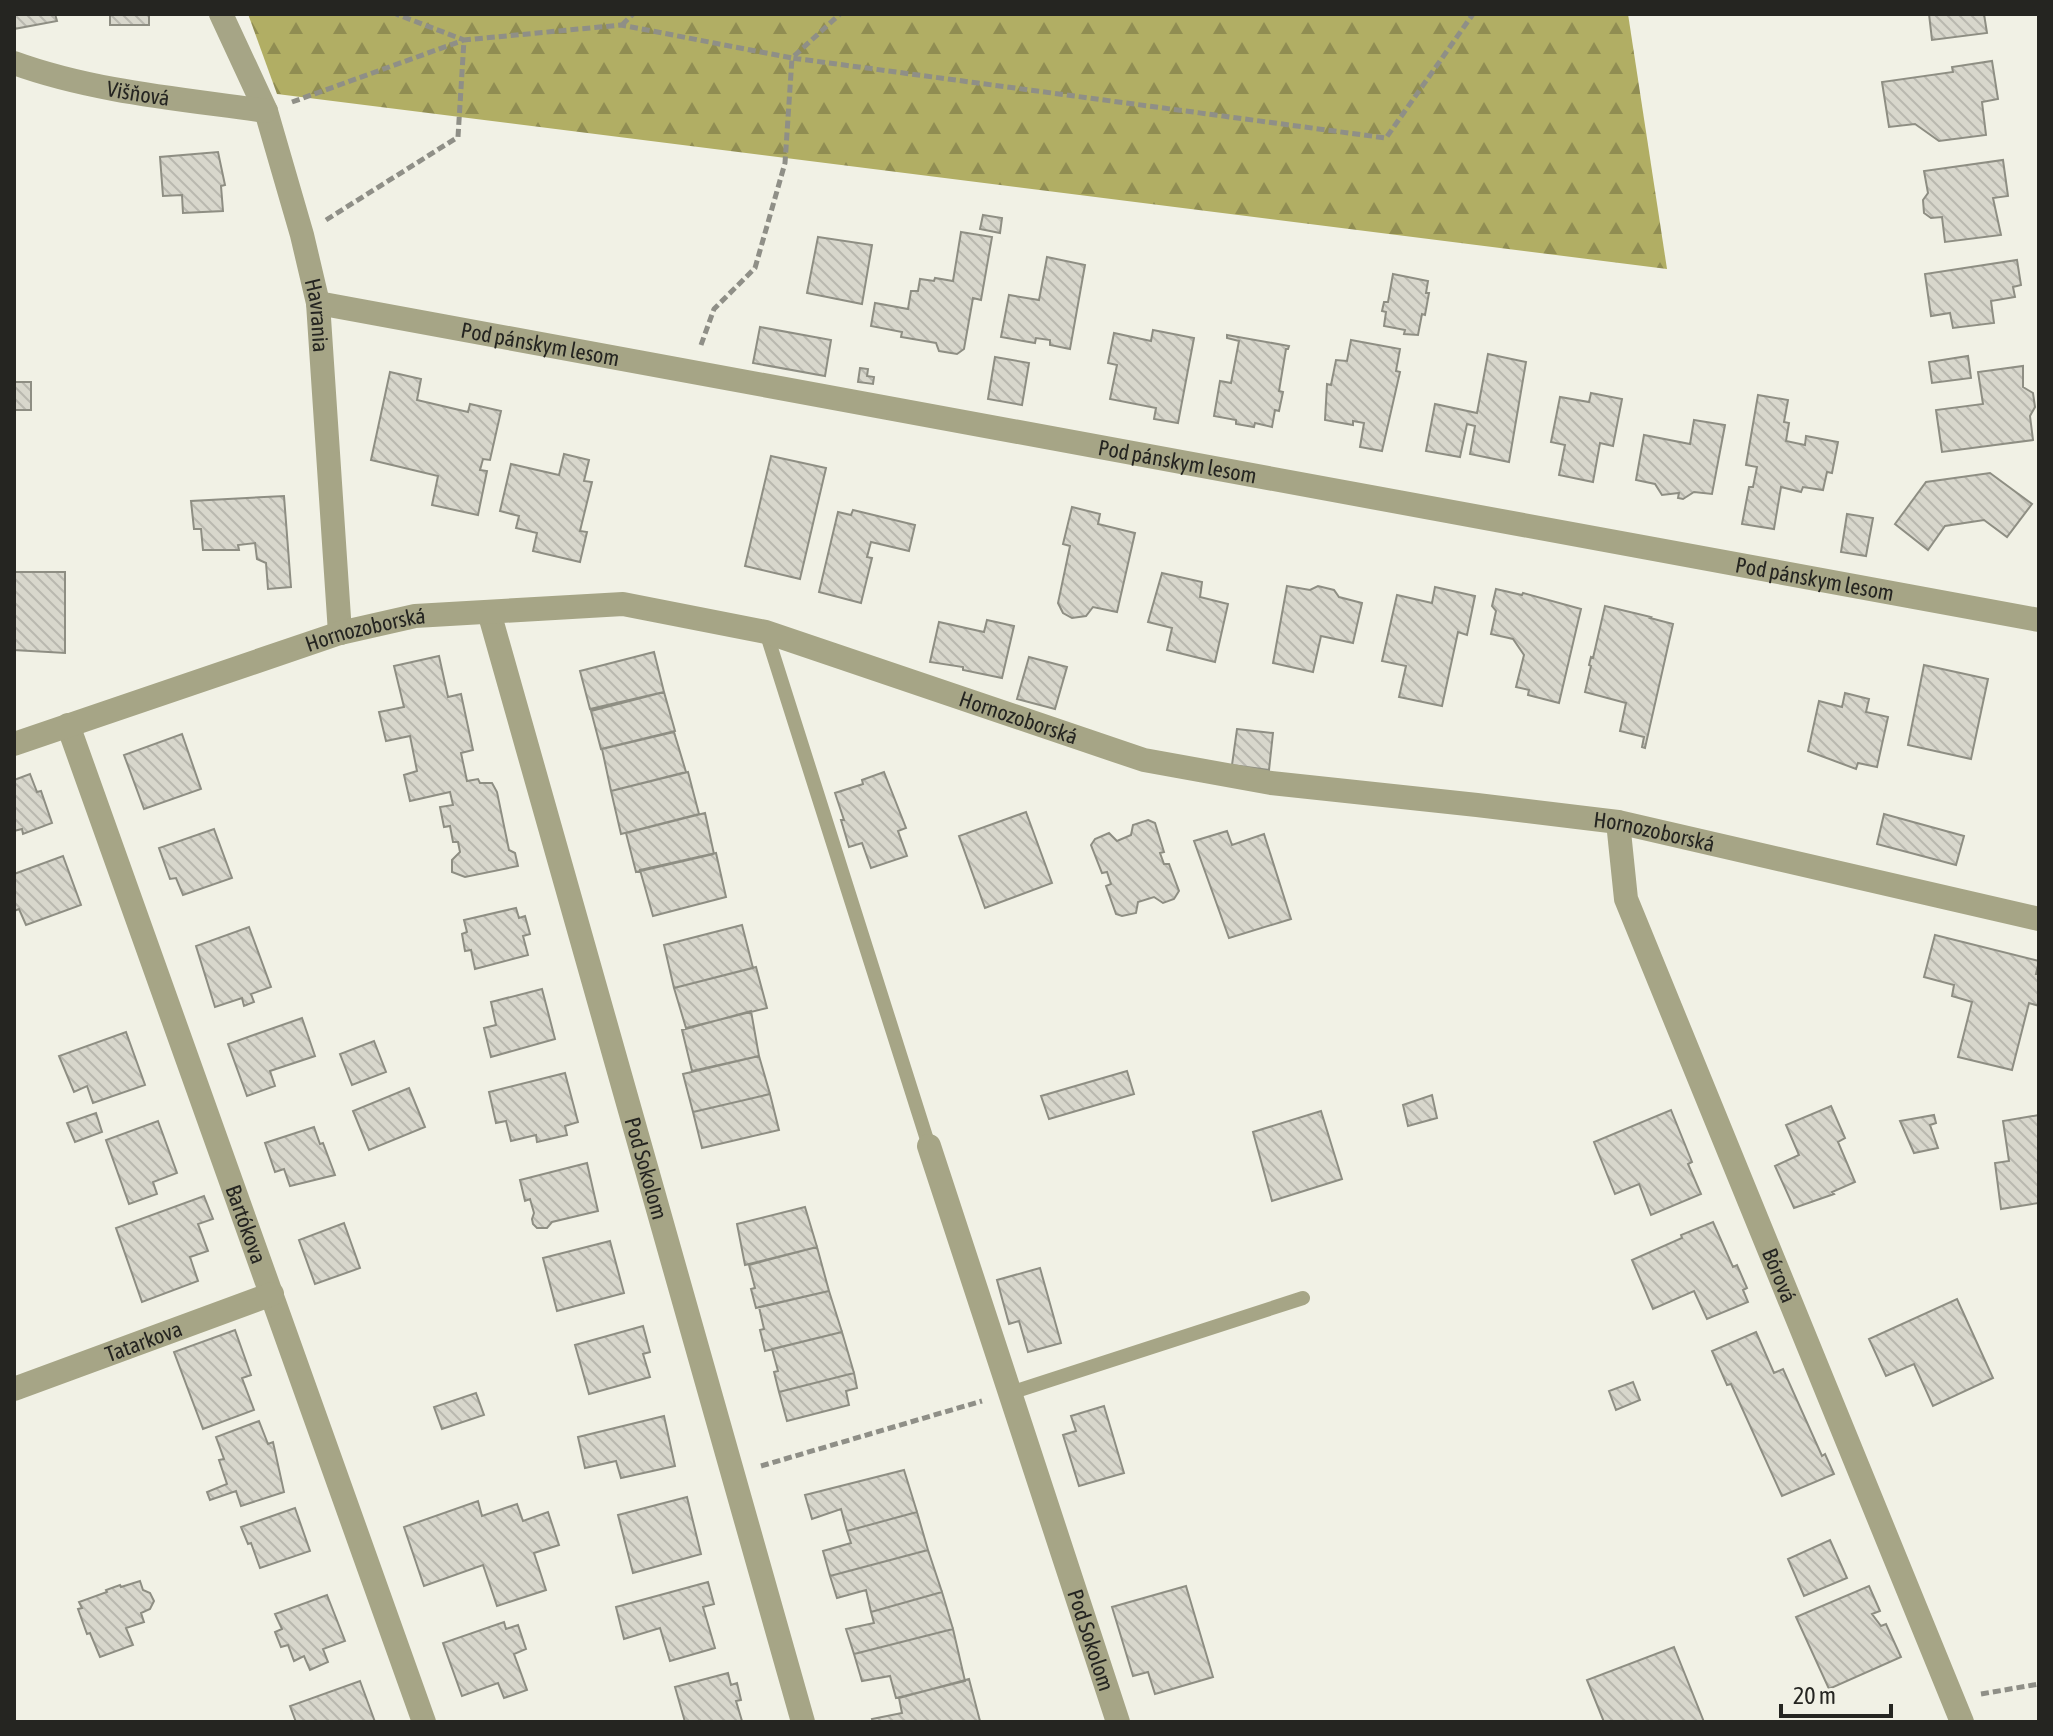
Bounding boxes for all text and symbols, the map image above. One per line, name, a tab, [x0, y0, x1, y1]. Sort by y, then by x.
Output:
street label: Višňová	[105, 75, 171, 111]
street label: Havrania	[300, 276, 334, 353]
street label: Pod pánskym lesom	[459, 317, 622, 371]
street label: Pod pánskym lesom	[1096, 434, 1259, 489]
street label: Pod pánskym lesom	[1733, 551, 1896, 606]
street label: Hornozoborská	[302, 602, 426, 657]
street label: Hornozoborská	[956, 685, 1081, 750]
street label: Hornozoborská	[1592, 806, 1717, 857]
street label: Pod Sokolom	[619, 1114, 673, 1222]
street label: Bartókova	[220, 1181, 272, 1267]
street label: Bórová	[1757, 1244, 1802, 1306]
street label: Tatarkova	[102, 1315, 185, 1367]
street label: Pod Sokolom	[1062, 1586, 1120, 1694]
scale bar	[1781, 1668, 1891, 1718]
text: 20 m	[1793, 1682, 1836, 1709]

